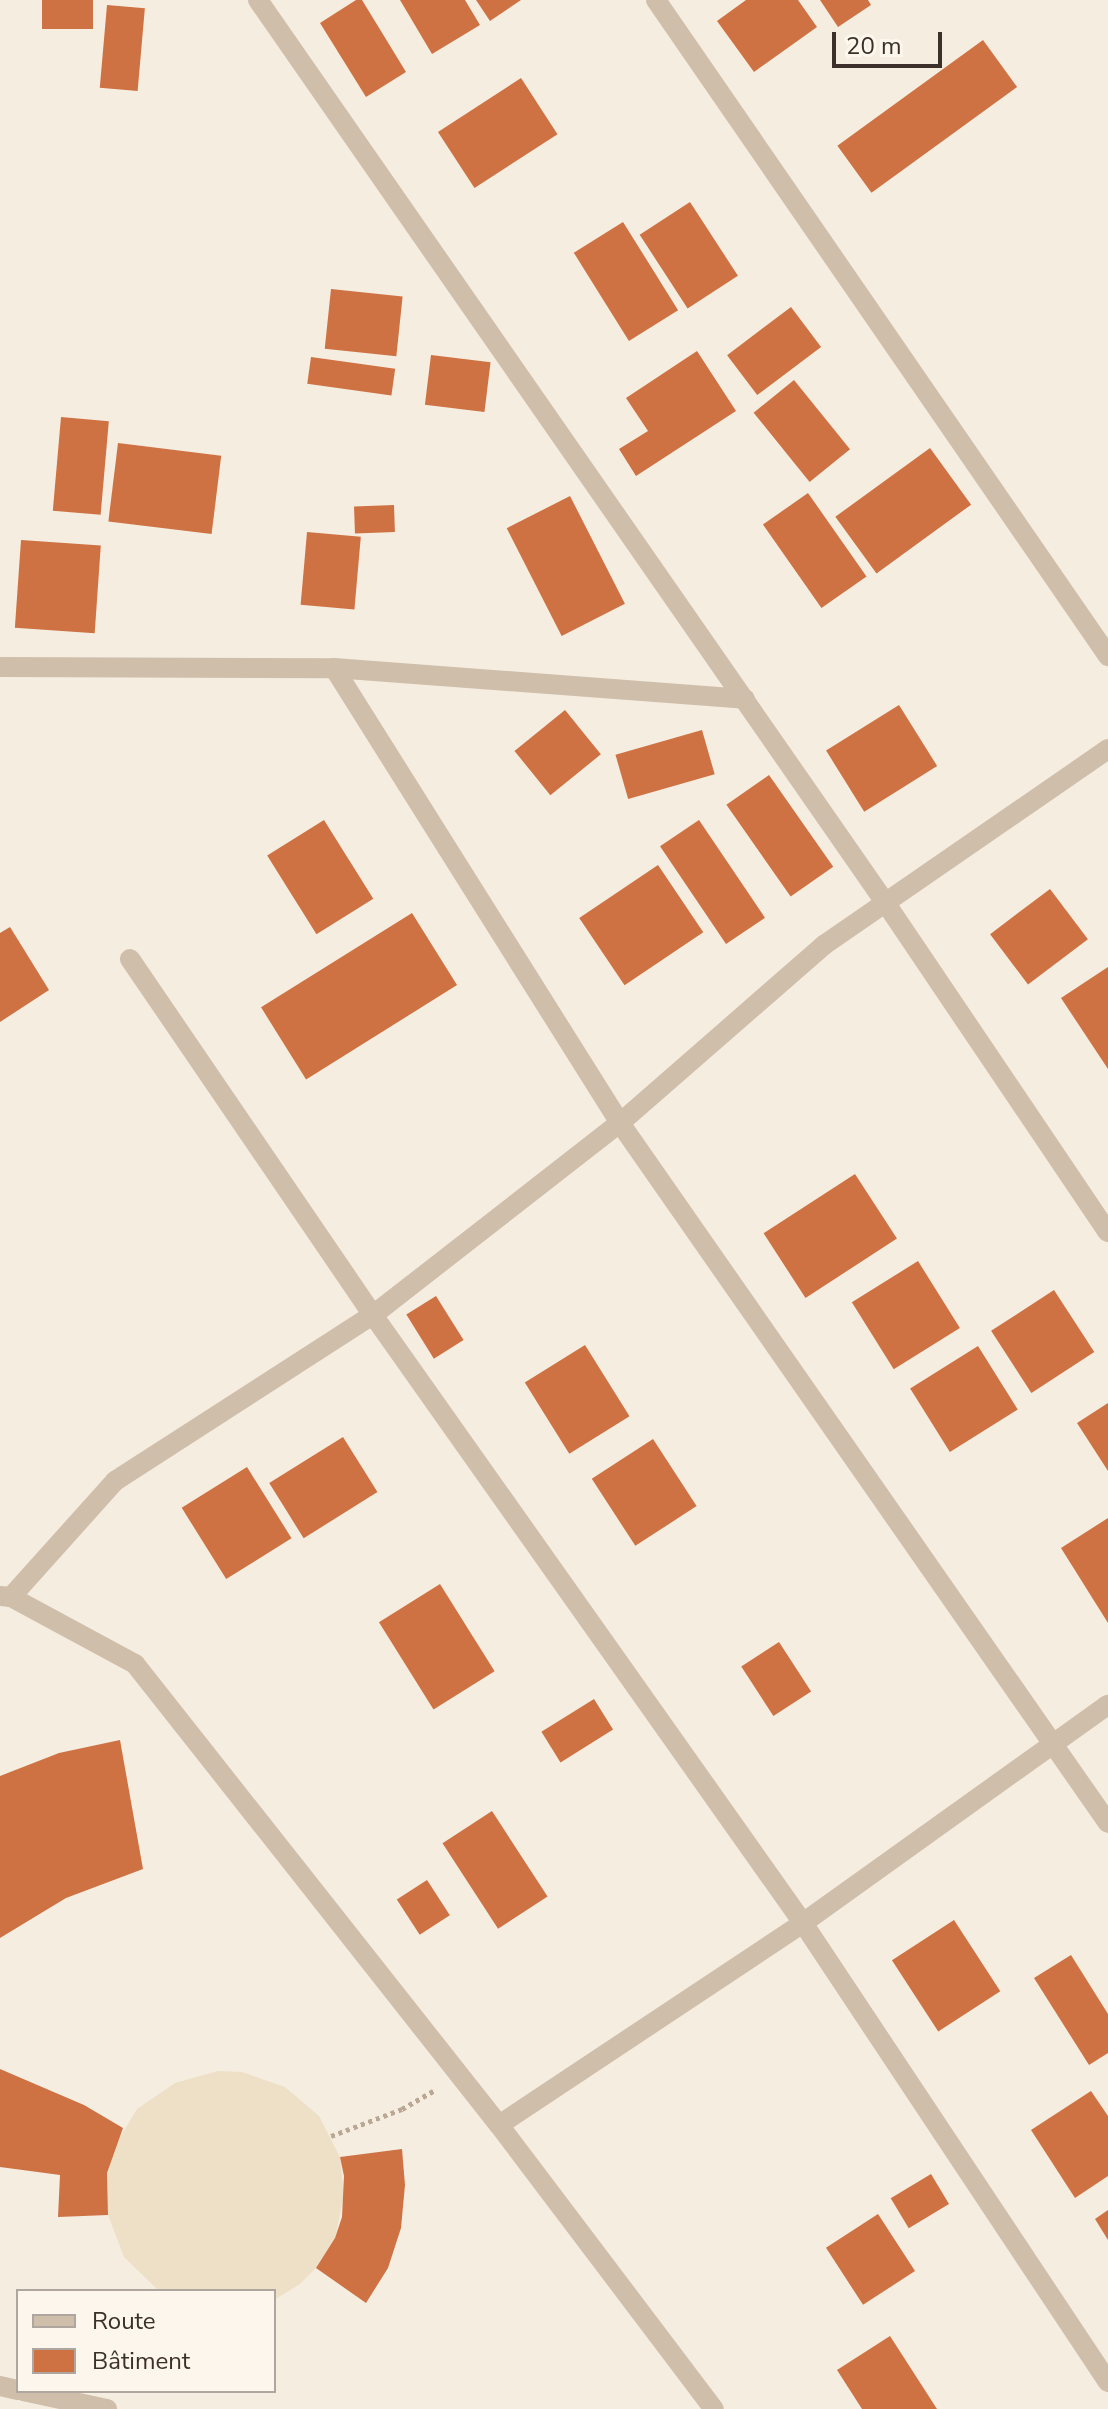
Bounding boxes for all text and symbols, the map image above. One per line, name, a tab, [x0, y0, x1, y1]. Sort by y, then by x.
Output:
scale bar	[836, 16, 946, 66]
text: 20 m	[846, 30, 902, 62]
legend	[16, 2289, 276, 2393]
text: Route	[92, 2305, 156, 2337]
text: Bâtiment	[92, 2345, 190, 2377]

